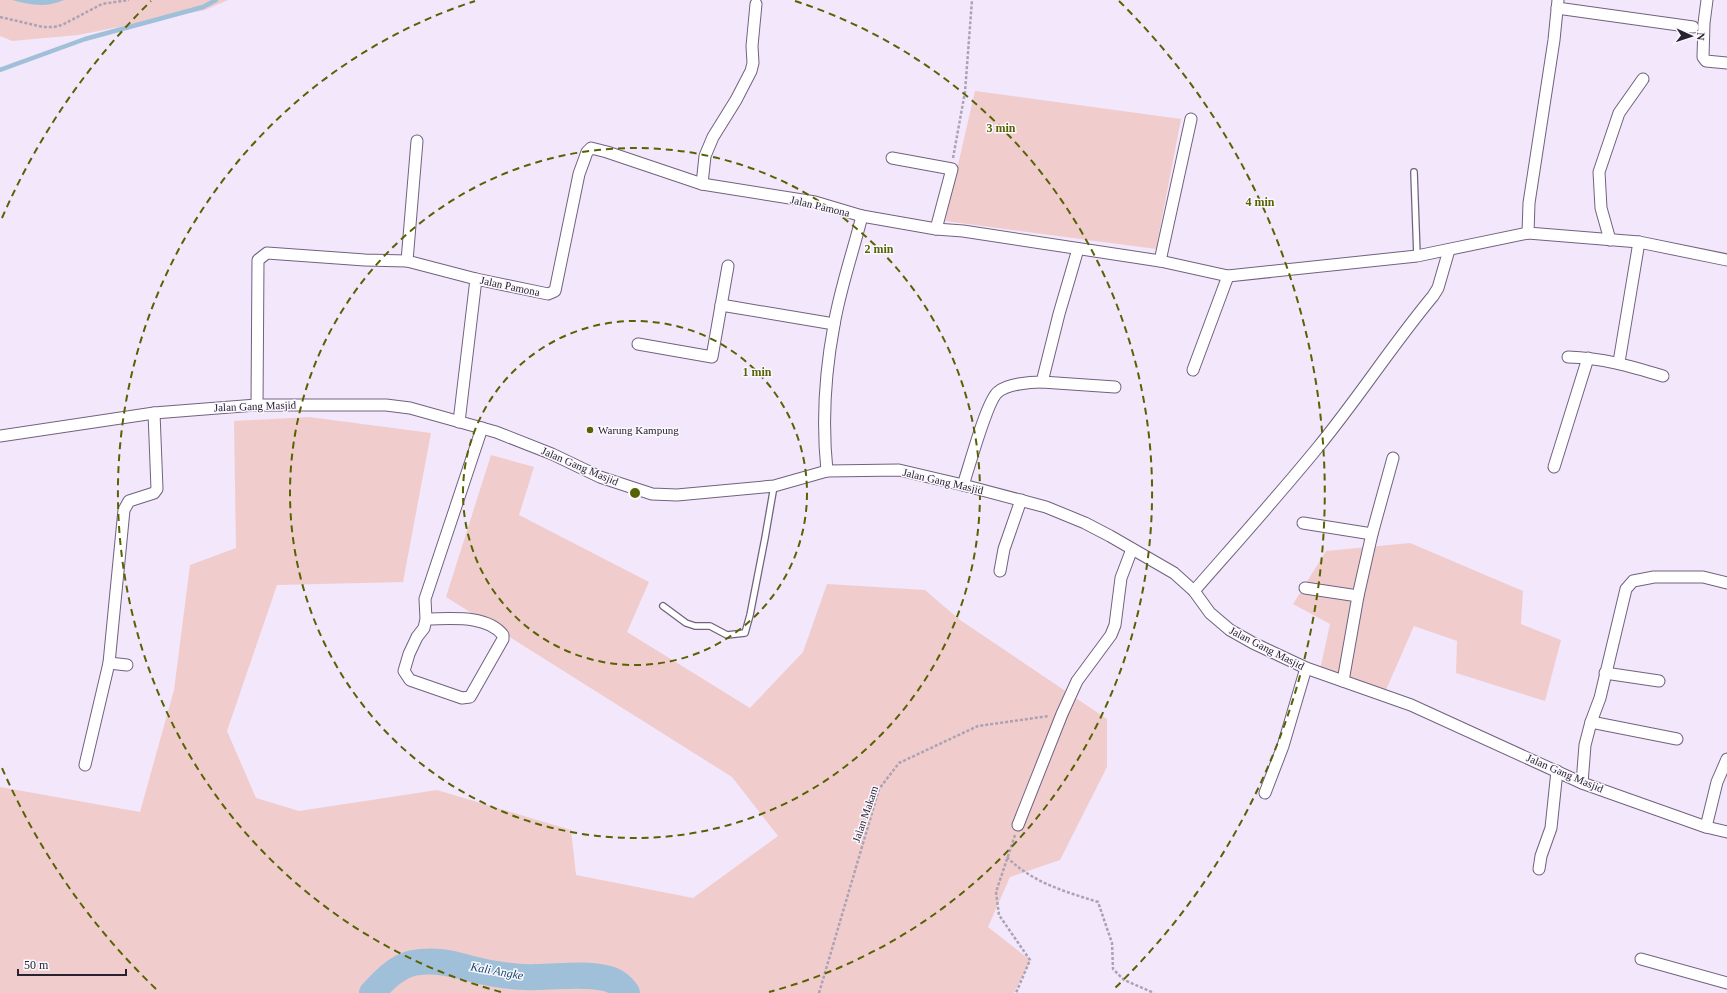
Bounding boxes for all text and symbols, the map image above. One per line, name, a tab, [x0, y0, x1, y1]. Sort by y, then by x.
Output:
north arrow	[1671, 16, 1711, 56]
text: N	[1695, 32, 1707, 41]
text: 3 min	[986, 121, 1016, 135]
street label: Jalan Pamona	[789, 193, 851, 219]
text: 4 min	[1245, 195, 1275, 209]
text: 2 min	[864, 242, 894, 256]
street label: Jalan Pamona	[479, 274, 541, 298]
text: 1 min	[742, 365, 772, 379]
street label: Jalan Gang Masjid	[214, 399, 297, 413]
place label: Warung Kampung	[598, 424, 679, 436]
marker: Warung Kampung	[585, 425, 595, 435]
street label: Jalan Gang Masjid	[540, 444, 621, 488]
street label: Jalan Gang Masjid	[901, 466, 985, 496]
centre of rings	[628, 486, 642, 500]
street label: Jalan Gang Masjid	[1228, 624, 1307, 672]
street label: Jalan Gang Masjid	[1525, 751, 1606, 795]
street label: Jalan Makam	[850, 784, 880, 844]
scale bar	[18, 951, 126, 977]
text: 50 m	[24, 958, 49, 972]
water label: Kali Angke	[468, 959, 525, 983]

